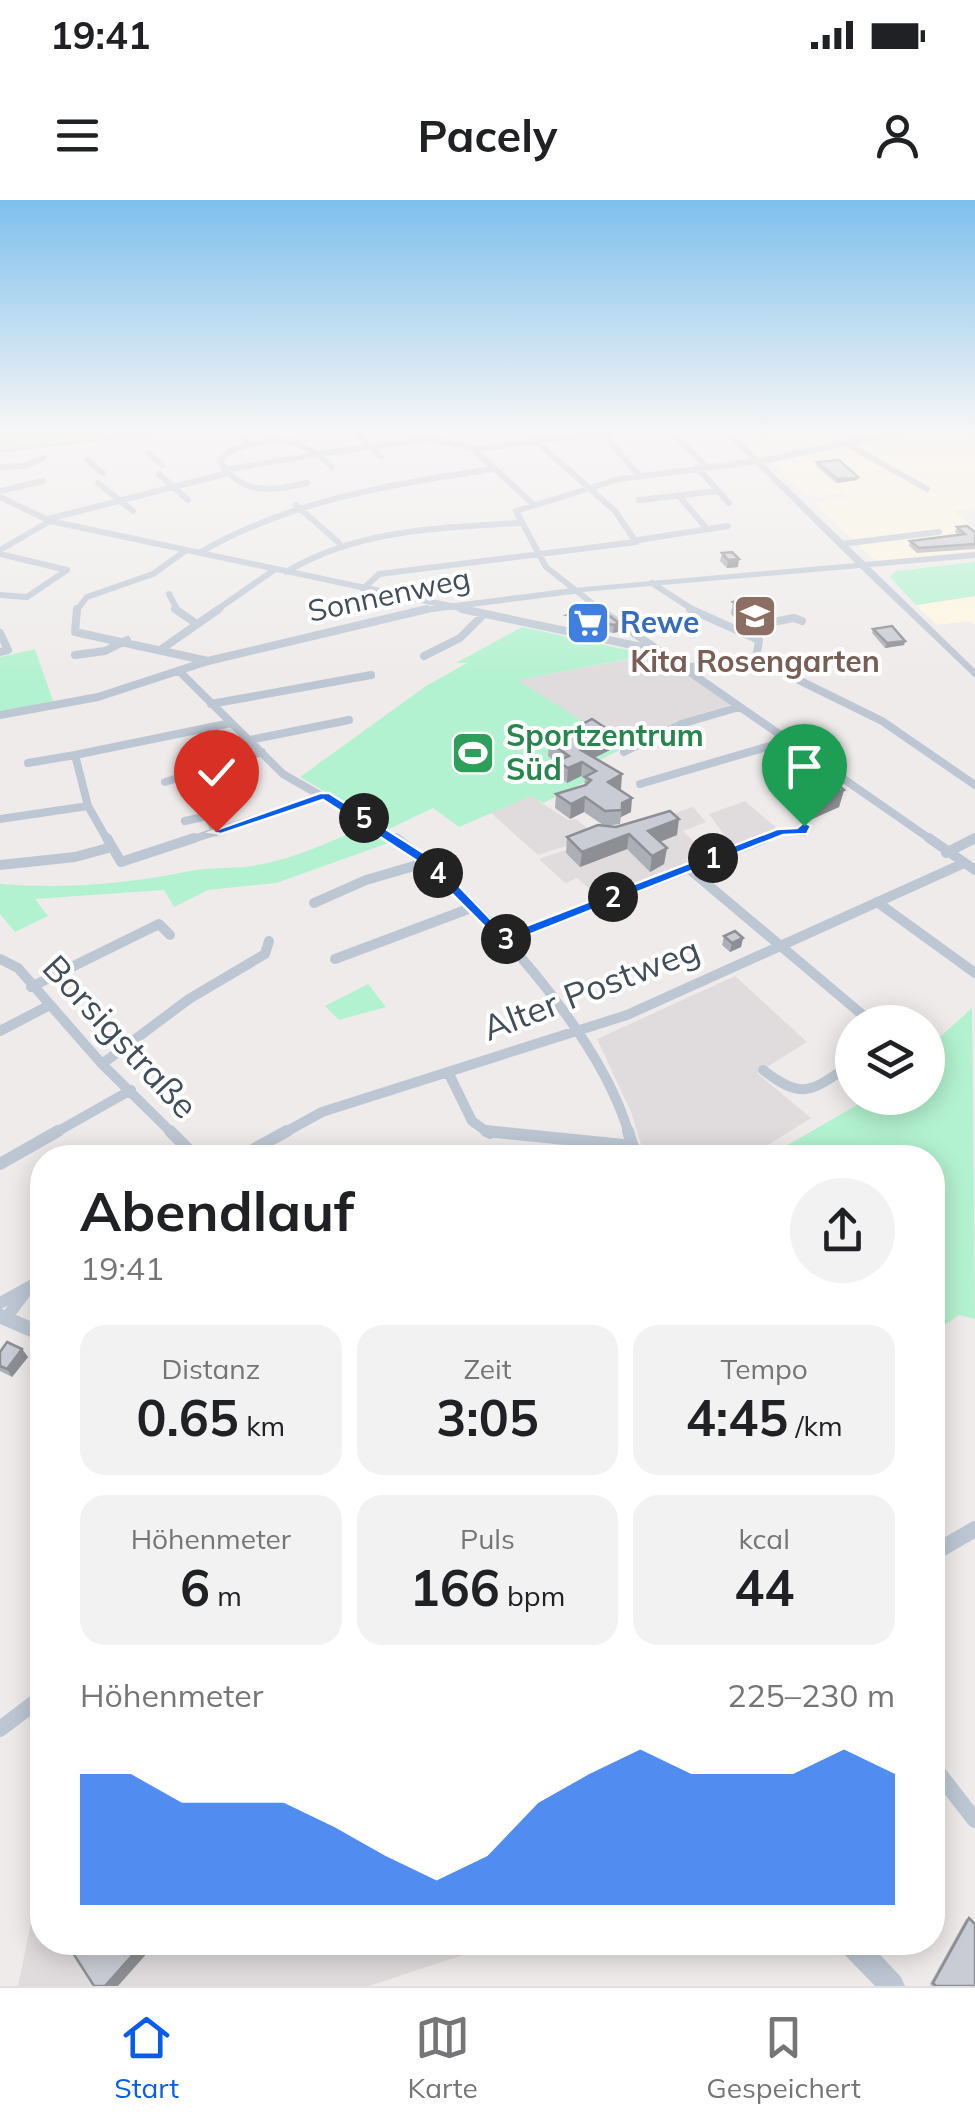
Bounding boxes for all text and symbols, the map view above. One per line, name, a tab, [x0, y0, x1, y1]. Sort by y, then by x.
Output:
text: 19:41	[50, 11, 151, 59]
text: Pacely	[418, 107, 557, 163]
icon: menu	[50, 108, 105, 163]
icon: person	[870, 108, 925, 163]
street label: Sonnenweg	[304, 558, 473, 630]
school or university icon: Kita Rosengarten	[732, 593, 778, 639]
supermarket icon: Rewe	[565, 600, 611, 646]
place label: Rewe	[620, 603, 700, 641]
place label: Kita Rosengarten	[630, 642, 880, 680]
place label: Sportzentrum Süd	[506, 716, 704, 788]
pin	[762, 724, 847, 827]
pin	[174, 730, 259, 833]
sports icon: Sportzentrum Süd	[450, 730, 496, 776]
icon: arrive	[777, 739, 832, 794]
icon: check	[189, 745, 244, 800]
pin: 5	[339, 793, 389, 843]
text: 5	[356, 800, 372, 835]
pin: 1	[688, 833, 738, 883]
text: 1	[705, 840, 721, 875]
pin: 4	[413, 848, 463, 898]
text: 4	[430, 855, 446, 890]
pin: 2	[588, 872, 638, 922]
text: 2	[605, 879, 621, 914]
pin: 3	[481, 914, 531, 964]
text: 3	[498, 921, 514, 956]
street label: Alter Postweg	[476, 927, 705, 1050]
street label: Borsigstraße	[34, 946, 208, 1127]
map controls	[835, 1005, 945, 1115]
button: layers	[835, 1005, 945, 1115]
text: Abendlauf	[80, 1176, 354, 1245]
button: share	[790, 1178, 895, 1283]
text: 19:41	[80, 1248, 164, 1288]
text: Distanz	[161, 1351, 260, 1386]
text: Zeit	[464, 1351, 511, 1386]
text: Tempo	[720, 1351, 808, 1386]
text: 0.65	[136, 1386, 239, 1449]
text: 3:05	[436, 1386, 539, 1449]
text: 4:45	[686, 1386, 788, 1449]
text: km	[239, 1408, 285, 1443]
text: /km	[788, 1408, 842, 1443]
text: Höhenmeter	[131, 1521, 291, 1556]
text: Puls	[460, 1521, 515, 1556]
text: kcal	[739, 1521, 790, 1556]
text: 6	[180, 1556, 210, 1619]
text: 166	[410, 1556, 500, 1619]
text: 44	[734, 1556, 794, 1619]
text: m	[210, 1578, 242, 1613]
text: bpm	[500, 1578, 565, 1613]
text: Höhenmeter	[80, 1675, 263, 1715]
text: 225–230 m	[727, 1675, 895, 1715]
tab: Start	[114, 2010, 179, 2105]
tab: Karte	[407, 2010, 478, 2105]
tab: Gespeichert	[706, 2010, 861, 2105]

